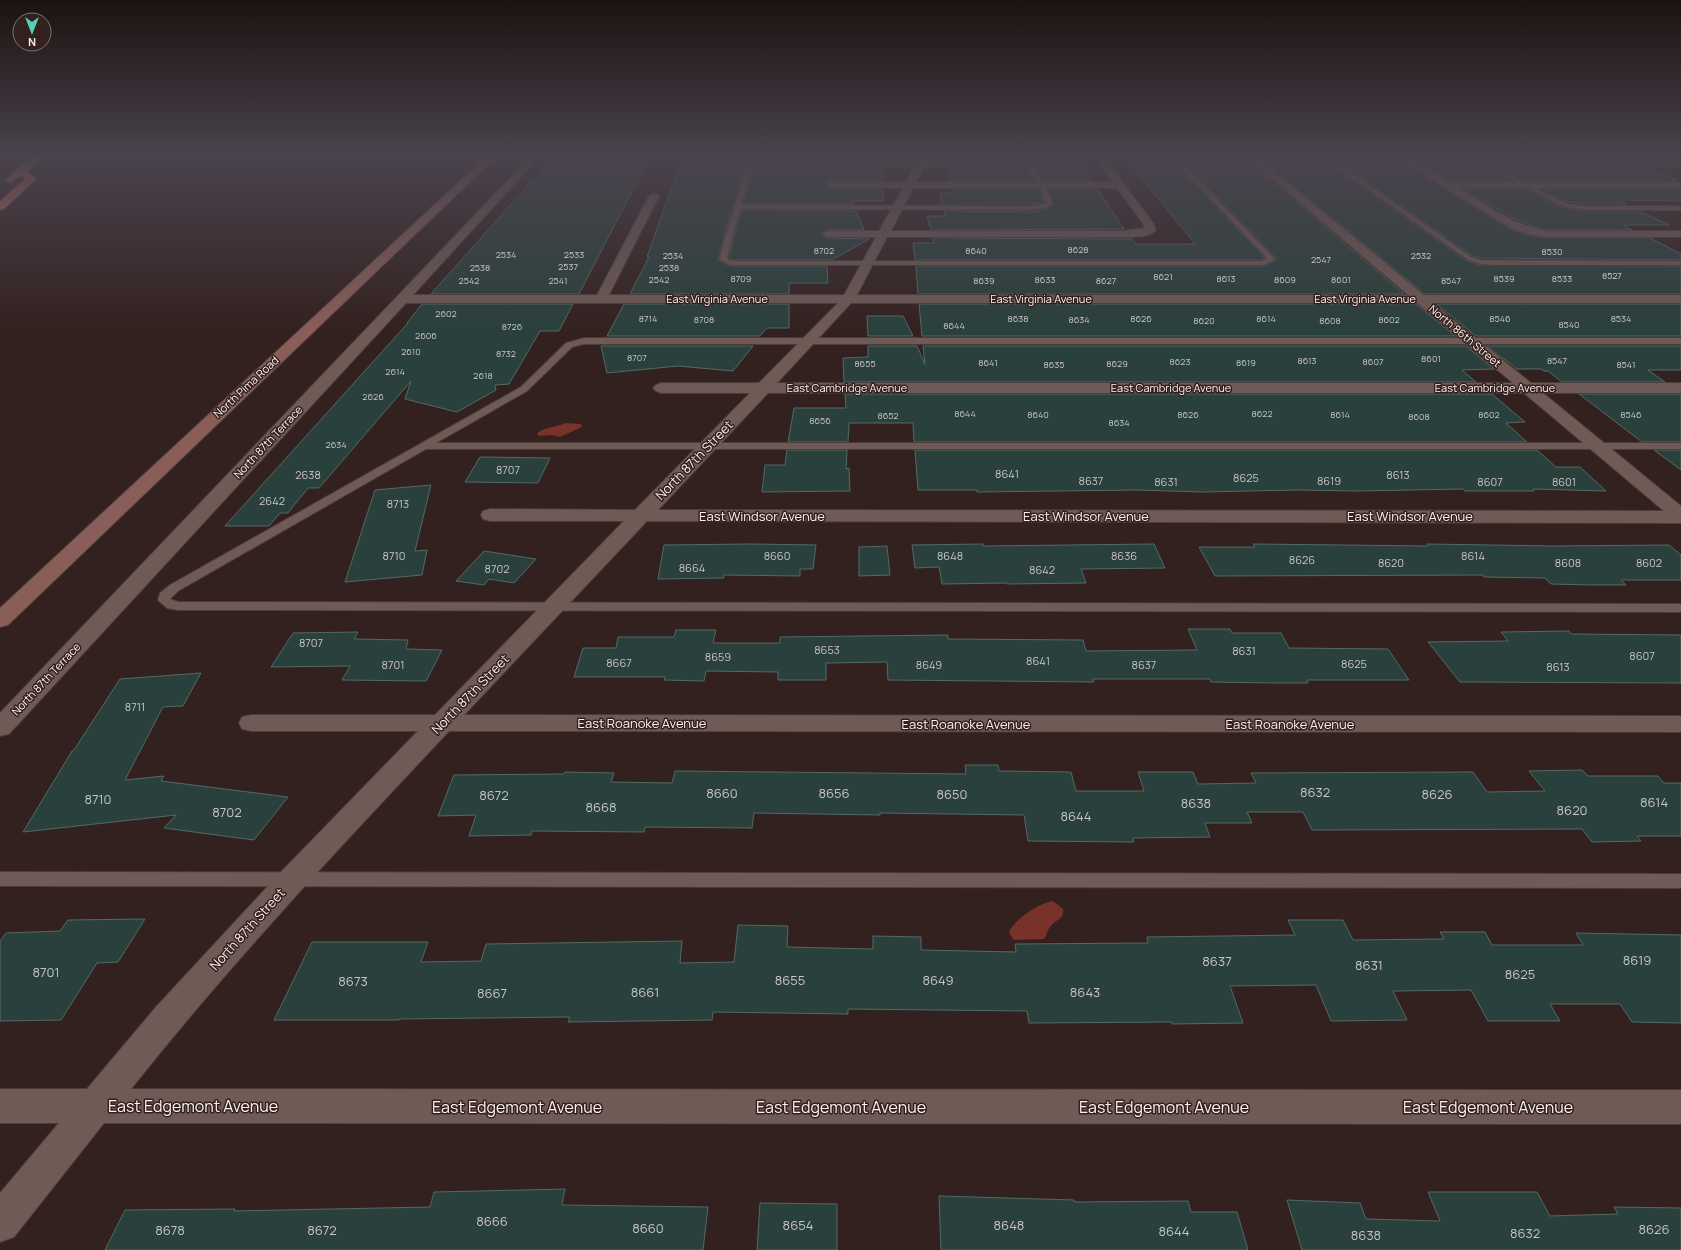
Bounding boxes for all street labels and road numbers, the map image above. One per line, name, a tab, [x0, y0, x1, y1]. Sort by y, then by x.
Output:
street label: East Virginia Avenue	[666, 291, 768, 306]
street label: East Virginia Avenue	[990, 291, 1092, 306]
street label: East Virginia Avenue	[1314, 291, 1416, 306]
street label: North 86th Street	[1426, 301, 1505, 370]
street label: North Pima Road	[210, 352, 282, 421]
street label: East Cambridge Avenue	[787, 380, 908, 395]
street label: East Cambridge Avenue	[1111, 380, 1232, 395]
street label: East Cambridge Avenue	[1435, 380, 1556, 395]
street label: North 87th Terrace	[230, 402, 306, 481]
street label: North 87th Street	[651, 416, 737, 504]
street label: East Windsor Avenue	[699, 507, 825, 525]
street label: East Windsor Avenue	[1023, 507, 1149, 525]
street label: East Windsor Avenue	[1347, 507, 1473, 525]
street label: North 87th Terrace	[8, 639, 84, 718]
street label: North 87th Street	[427, 650, 513, 738]
street label: East Roanoke Avenue	[578, 714, 707, 732]
street label: East Roanoke Avenue	[902, 715, 1031, 733]
street label: East Roanoke Avenue	[1226, 715, 1355, 733]
street label: North 87th Street	[205, 884, 289, 974]
street label: East Edgemont Avenue	[108, 1095, 278, 1117]
street label: East Edgemont Avenue	[432, 1096, 602, 1118]
street label: East Edgemont Avenue	[756, 1096, 926, 1118]
street label: East Edgemont Avenue	[1079, 1096, 1249, 1118]
street label: East Edgemont Avenue	[1403, 1096, 1573, 1118]

